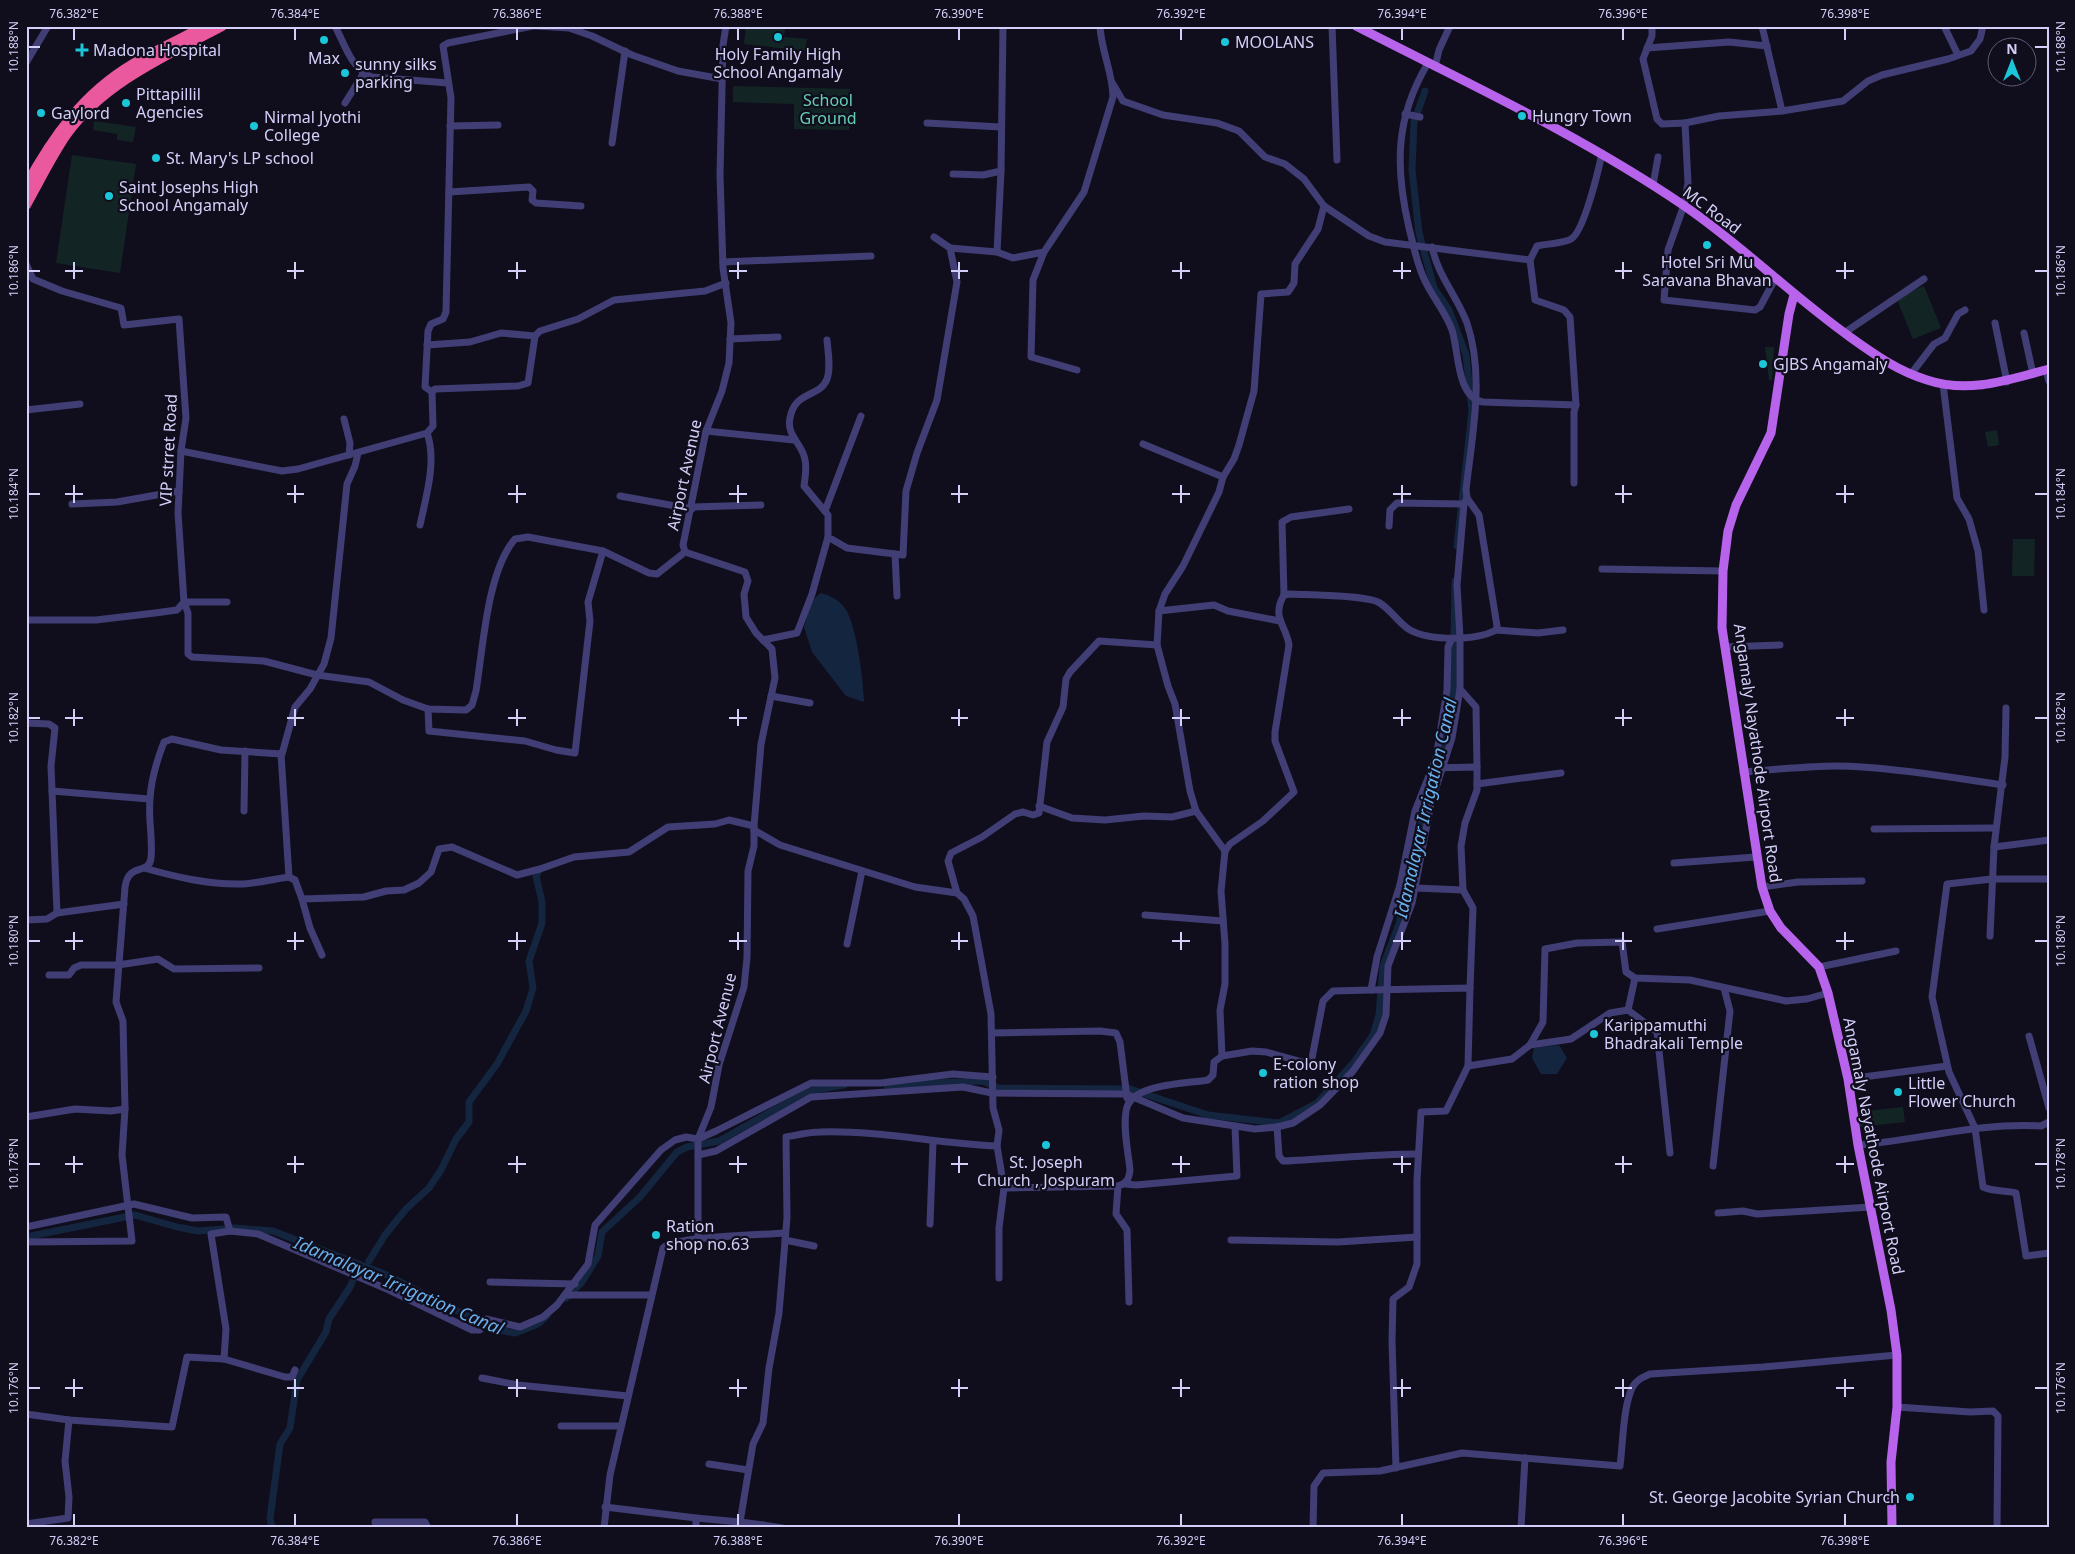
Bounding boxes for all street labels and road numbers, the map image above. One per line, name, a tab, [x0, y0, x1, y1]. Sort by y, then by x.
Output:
street label: MC Road	[1679, 181, 1745, 239]
street label: VIP strret Road	[154, 393, 182, 507]
street label: Airport Avenue	[661, 417, 707, 533]
street label: Angamaly Nayathode Airport Road	[1729, 622, 1787, 884]
street label: Airport Avenue	[693, 970, 741, 1086]
street label: Angamaly Nayathode Airport Road	[1838, 1016, 1910, 1276]

